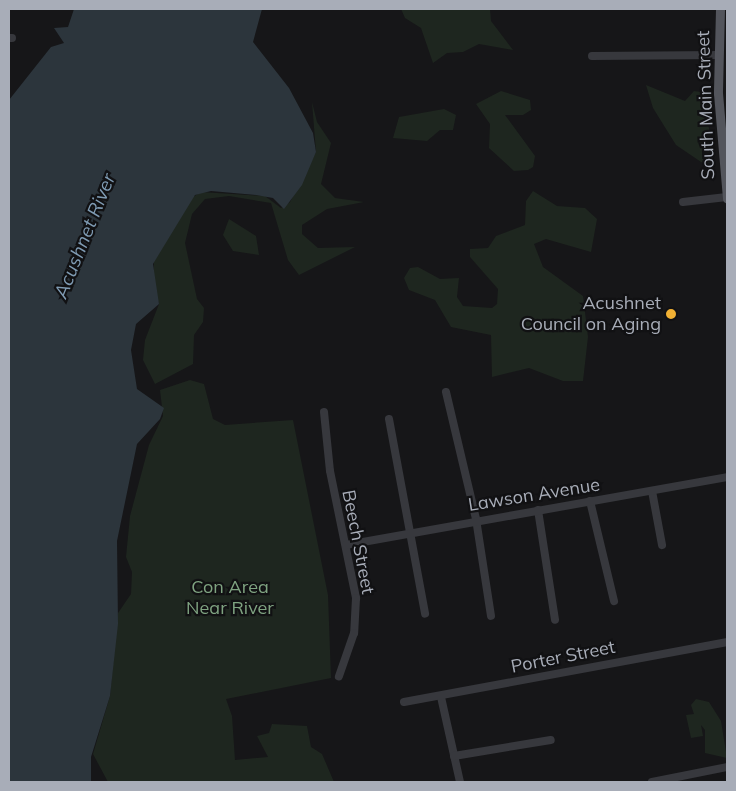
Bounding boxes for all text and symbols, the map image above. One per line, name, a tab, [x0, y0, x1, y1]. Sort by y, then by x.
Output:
street label: South Main Street	[693, 30, 719, 180]
water label: Acushnet River	[50, 170, 120, 302]
place label: Acushnet Council on Aging	[521, 293, 661, 336]
marker: Acushnet Council on Aging	[665, 308, 677, 320]
street label: Lawson Avenue	[467, 474, 601, 516]
street label: Beech Street	[337, 488, 379, 596]
park label: Con Area Near River	[186, 577, 274, 620]
street label: Porter Street	[509, 636, 617, 678]

